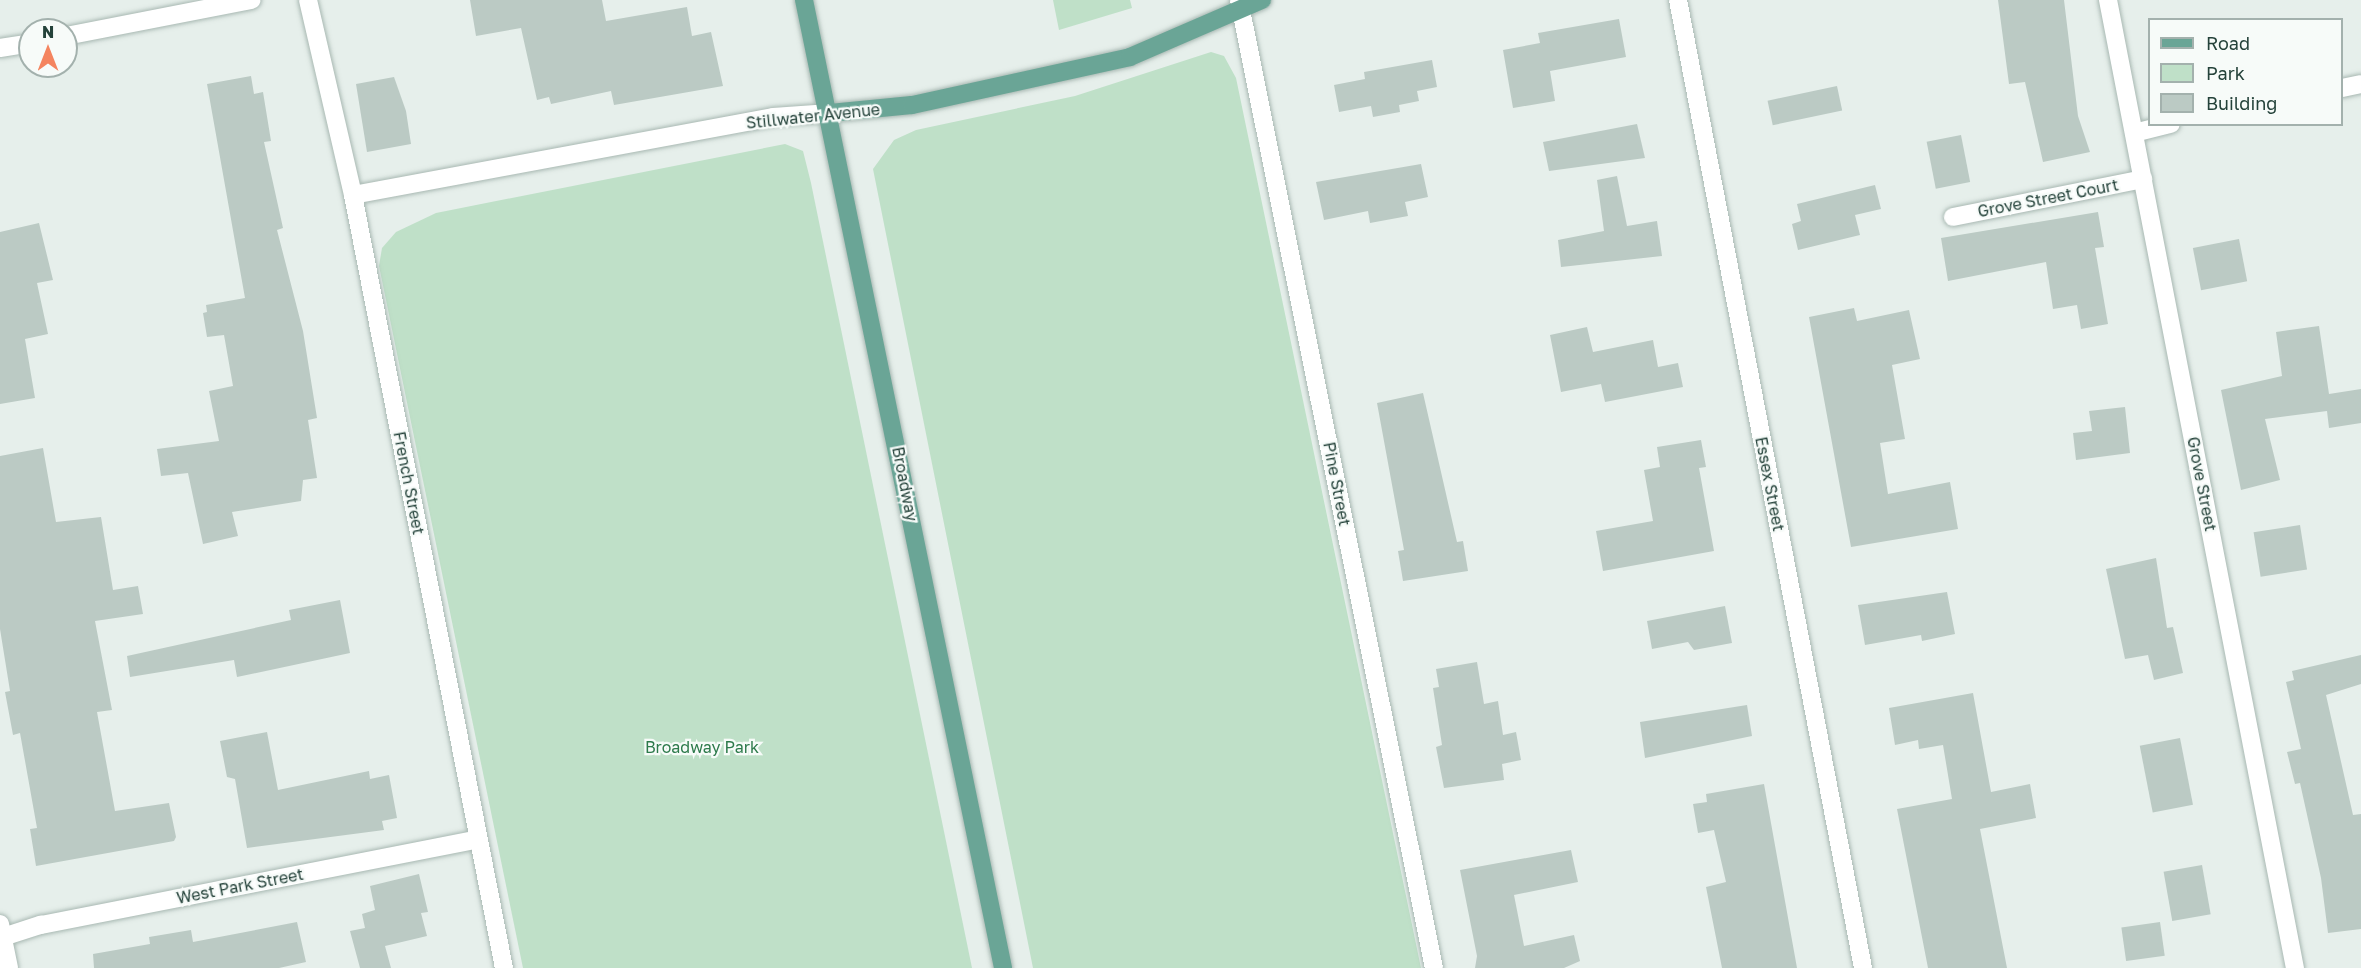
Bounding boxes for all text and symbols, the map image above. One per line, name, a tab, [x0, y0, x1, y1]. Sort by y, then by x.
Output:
north arrow	[18, 18, 78, 78]
legend	[2148, 18, 2343, 126]
text: N	[42, 22, 54, 42]
text: Road	[2206, 32, 2250, 54]
text: Park	[2206, 62, 2245, 84]
text: Building	[2206, 92, 2277, 114]
street label: Stillwater Avenue	[745, 99, 881, 133]
street label: Grove Street Court	[1976, 175, 2120, 221]
street label: French Street	[390, 430, 428, 536]
street label: Essex Street	[1751, 435, 1789, 533]
street label: Grove Street	[2183, 435, 2221, 533]
street label: Pine Street	[1319, 440, 1355, 528]
street label: Broadway	[888, 445, 922, 523]
park label: Broadway Park	[645, 737, 759, 757]
street label: West Park Street	[175, 864, 305, 908]

